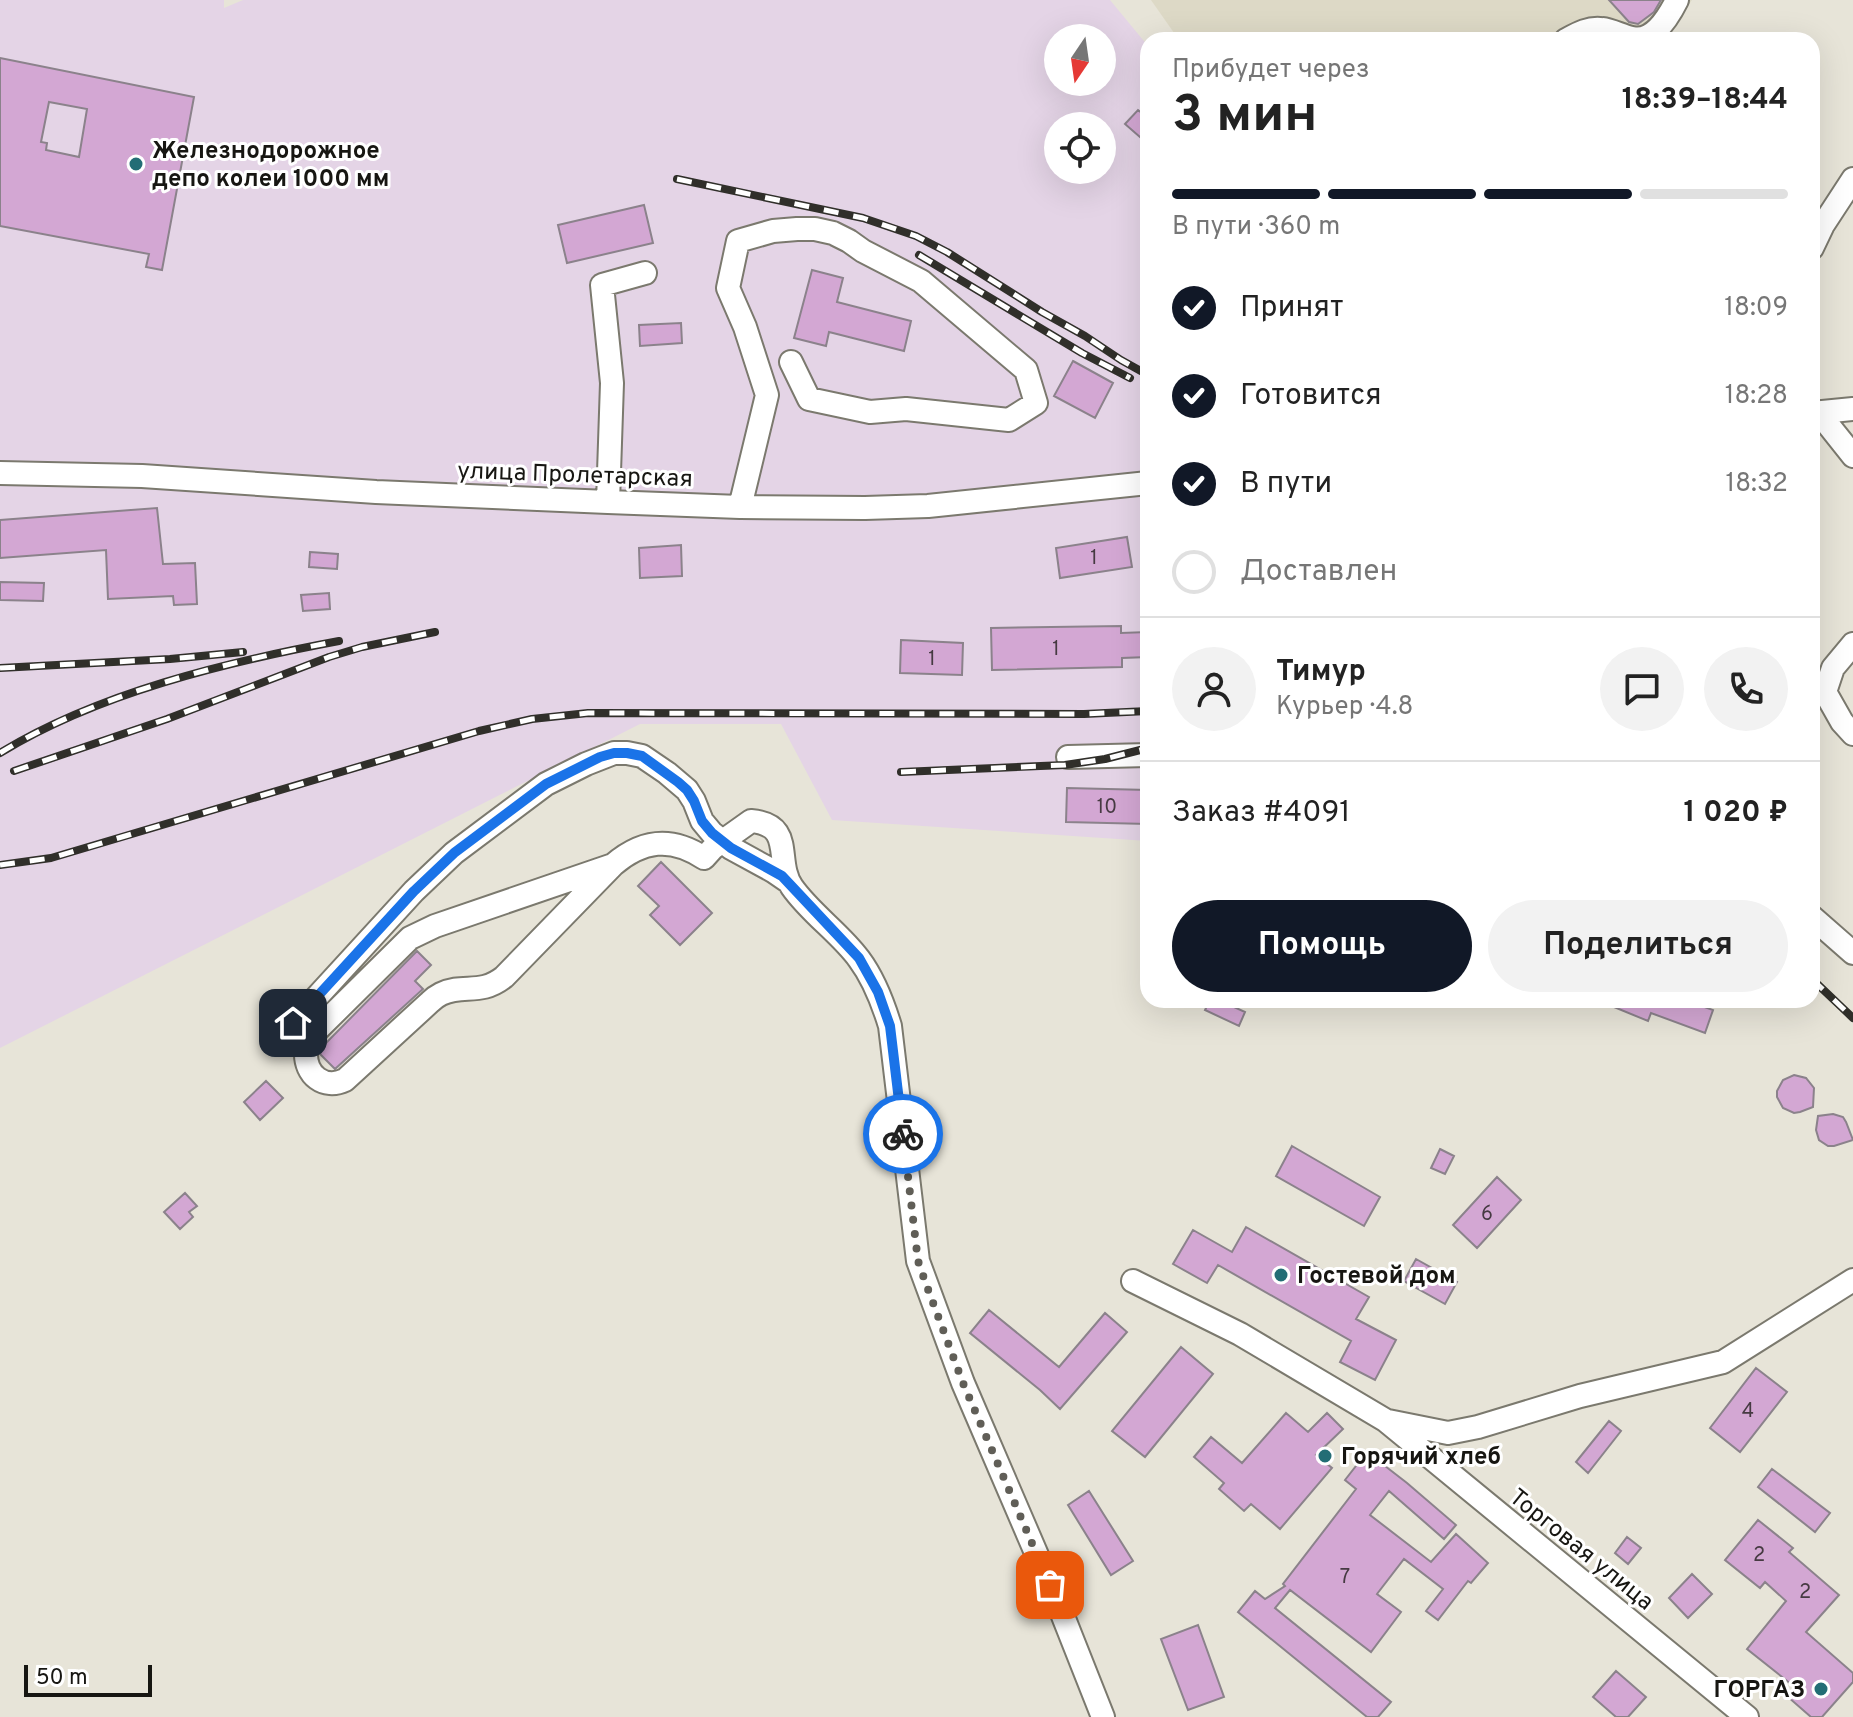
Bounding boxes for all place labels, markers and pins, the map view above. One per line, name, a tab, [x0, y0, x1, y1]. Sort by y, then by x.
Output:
place label: Железнодорожное депо колеи 1000 мм	[152, 137, 389, 195]
marker: Железнодорожное депо колеи 1000 мм	[127, 155, 145, 173]
pin	[259, 989, 327, 1057]
place label: Гостевой дом	[1297, 1262, 1456, 1292]
marker: Гостевой дом	[1272, 1266, 1290, 1284]
place label: Горячий хлеб	[1341, 1443, 1501, 1473]
marker: Горячий хлеб	[1316, 1447, 1334, 1465]
pin	[1016, 1551, 1084, 1619]
place label: ГОРГАЗ	[1713, 1676, 1805, 1706]
marker: ГОРГАЗ	[1812, 1680, 1830, 1698]

